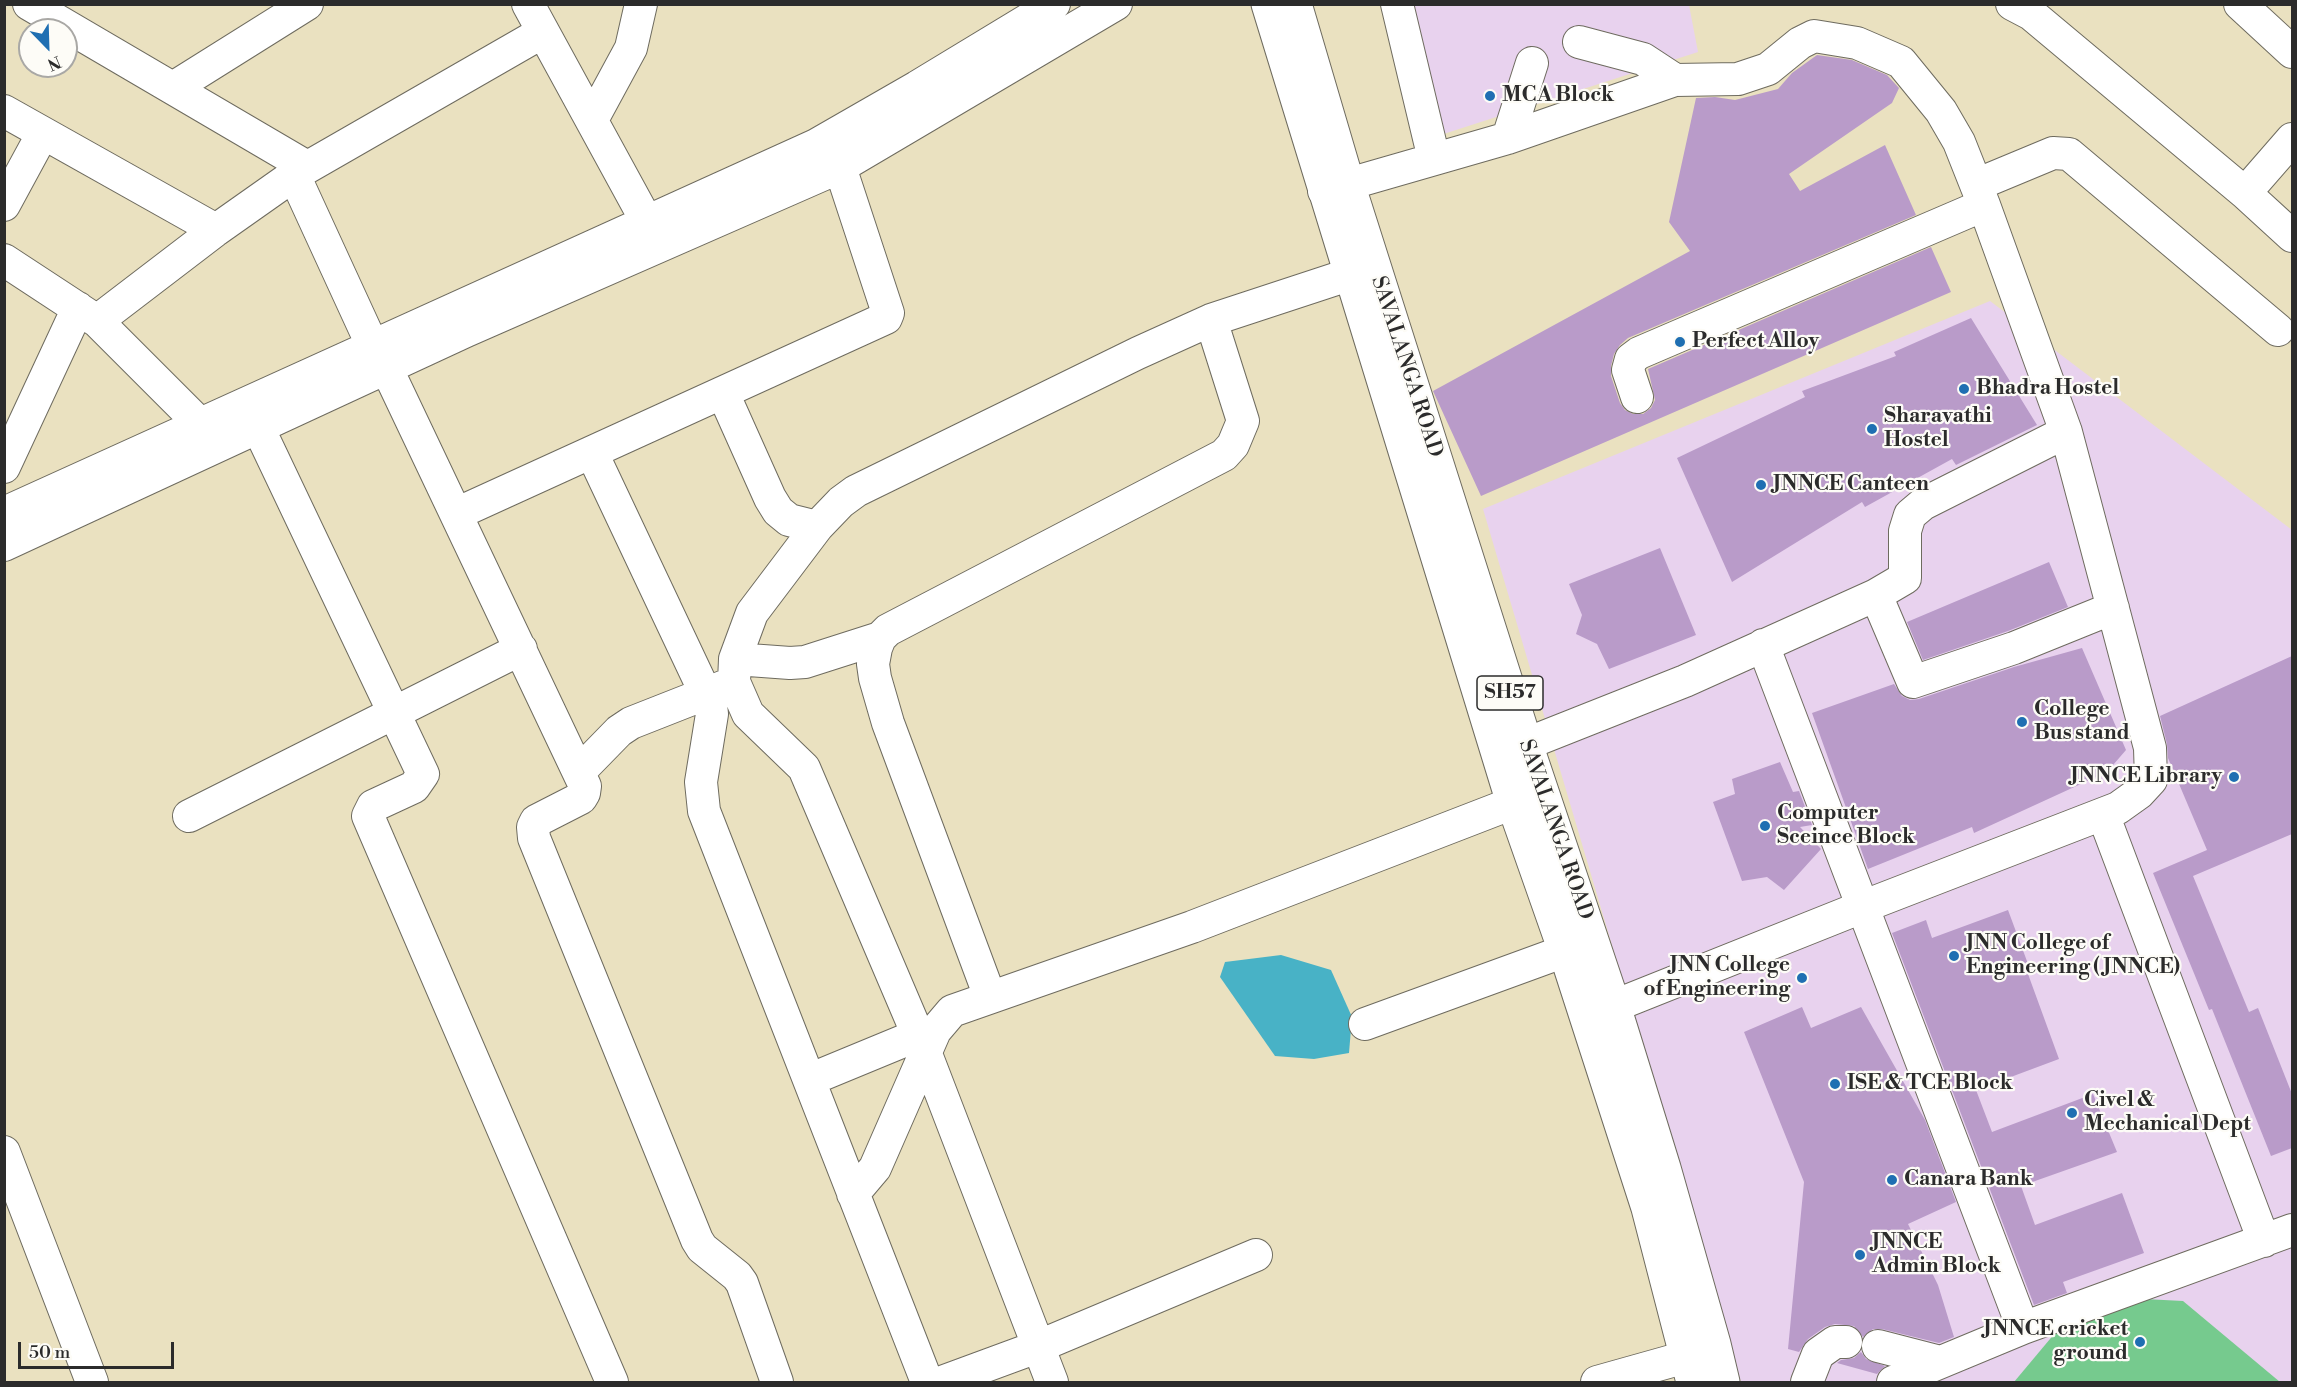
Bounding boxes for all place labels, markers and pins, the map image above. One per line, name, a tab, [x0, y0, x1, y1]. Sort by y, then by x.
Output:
place label: MCA Block	[1502, 83, 1614, 109]
marker: MCA Block	[1483, 89, 1497, 103]
place label: Perfect Alloy	[1692, 329, 1819, 355]
marker: Perfect Alloy	[1673, 335, 1687, 349]
place label: Bhadra Hostel	[1976, 376, 2119, 402]
marker: Bhadra Hostel	[1957, 382, 1971, 396]
place label: Sharavathi Hostel	[1884, 404, 1992, 454]
marker: Sharavathi Hostel	[1865, 422, 1879, 436]
place label: JNNCE Canteen	[1773, 472, 1929, 498]
marker: JNNCE Canteen	[1754, 478, 1768, 492]
place label: College Bus stand	[2034, 697, 2130, 747]
marker: College Bus stand	[2015, 715, 2029, 729]
place label: JNNCE Library	[2070, 764, 2222, 790]
marker: JNNCE Library	[2227, 770, 2241, 784]
place label: Computer Sceince Block	[1777, 801, 1915, 851]
marker: Computer Sceince Block	[1758, 819, 1772, 833]
place label: JNN College of Engineering ( JNNCE)	[1966, 931, 2180, 981]
marker: JNN College of Engineering ( JNNCE)	[1947, 949, 1961, 963]
place label: JNN College of Engineering	[1643, 953, 1790, 1003]
marker: JNN College of Engineering	[1795, 971, 1809, 985]
place label: ISE & TCE Block	[1847, 1071, 2013, 1097]
marker: ISE & TCE Block	[1828, 1077, 1842, 1091]
place label: Civel & Mechanical Dept	[2084, 1088, 2251, 1138]
marker: Civel & Mechanical Dept	[2065, 1106, 2079, 1120]
place label: Canara Bank	[1904, 1167, 2033, 1193]
marker: Canara Bank	[1885, 1173, 1899, 1187]
place label: JNNCE Admin Block	[1872, 1230, 2001, 1280]
marker: JNNCE Admin Block	[1853, 1248, 1867, 1262]
place label: JNNCE cricket ground	[1984, 1317, 2128, 1367]
marker: JNNCE cricket ground	[2133, 1335, 2147, 1349]

